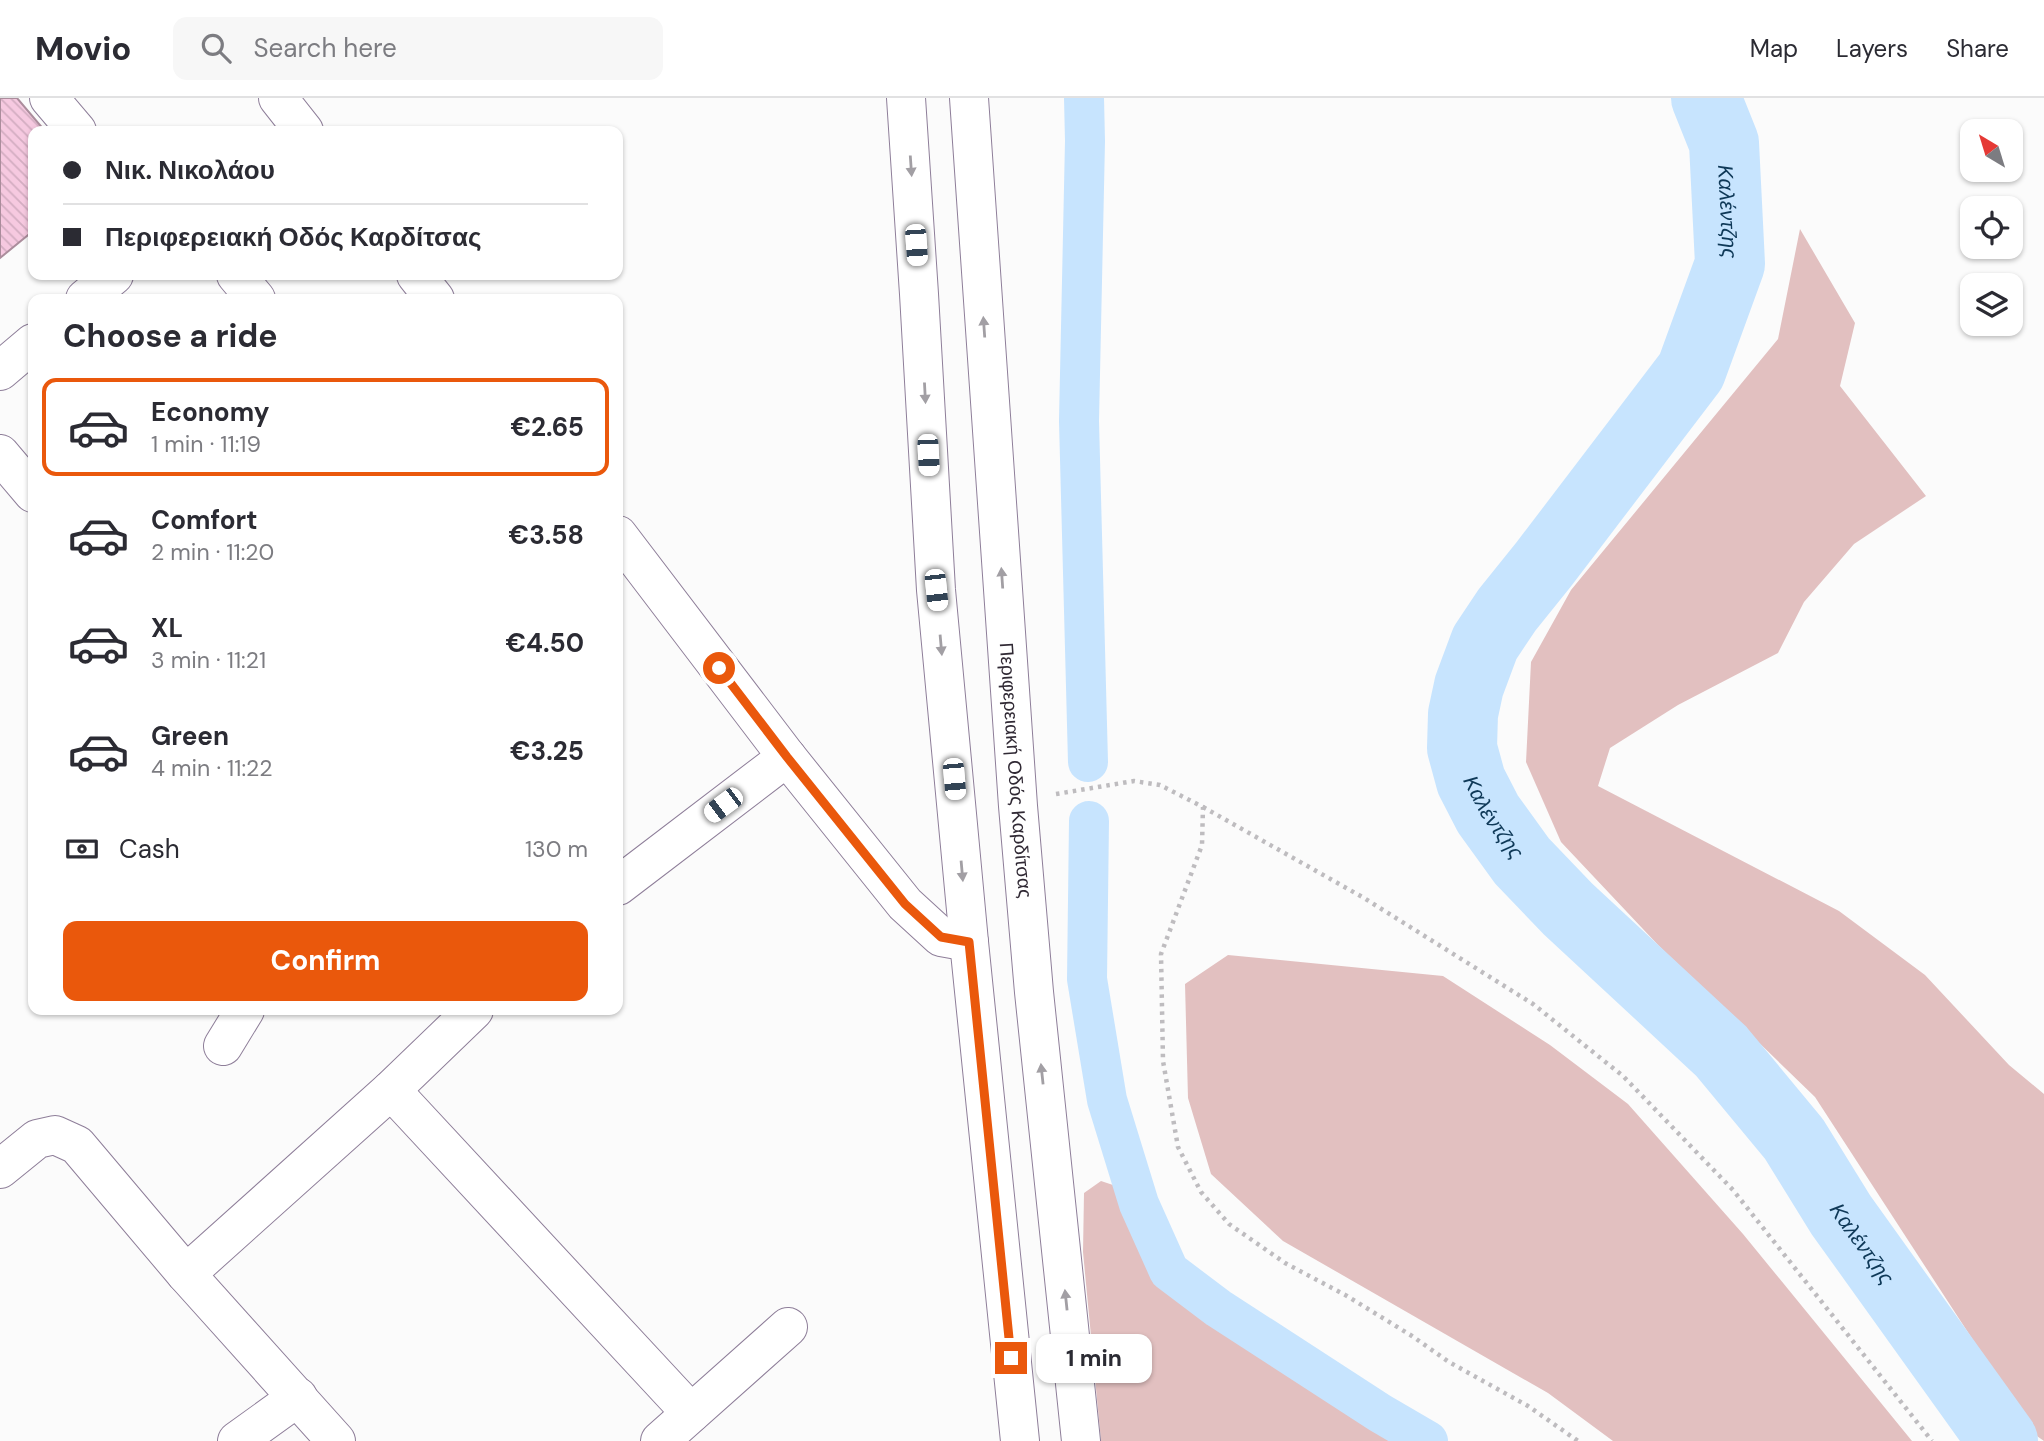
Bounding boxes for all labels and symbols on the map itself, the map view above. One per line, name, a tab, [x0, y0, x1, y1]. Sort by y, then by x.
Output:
north arrow	[1960, 119, 2023, 182]
one-way arrow	[906, 155, 917, 177]
water label: Καλέντζης	[1711, 164, 1744, 260]
car	[905, 223, 928, 267]
one-way arrow	[978, 316, 989, 338]
one-way arrow	[920, 382, 931, 404]
car	[917, 433, 940, 477]
one-way arrow	[996, 567, 1007, 589]
car	[924, 568, 949, 612]
one-way arrow	[936, 634, 947, 656]
street label: Περιφερειακή Οδός Καρδίτσας	[994, 642, 1038, 899]
route start	[703, 652, 735, 684]
car	[942, 757, 967, 801]
water label: Καλέντζης	[1457, 771, 1530, 865]
car	[700, 784, 747, 826]
one-way arrow	[957, 860, 968, 882]
one-way arrow	[1037, 1063, 1048, 1085]
water label: Καλέντζης	[1823, 1198, 1901, 1291]
one-way arrow	[1060, 1289, 1071, 1311]
callout: 1 min	[1036, 1334, 1151, 1382]
route end	[995, 1342, 1027, 1374]

